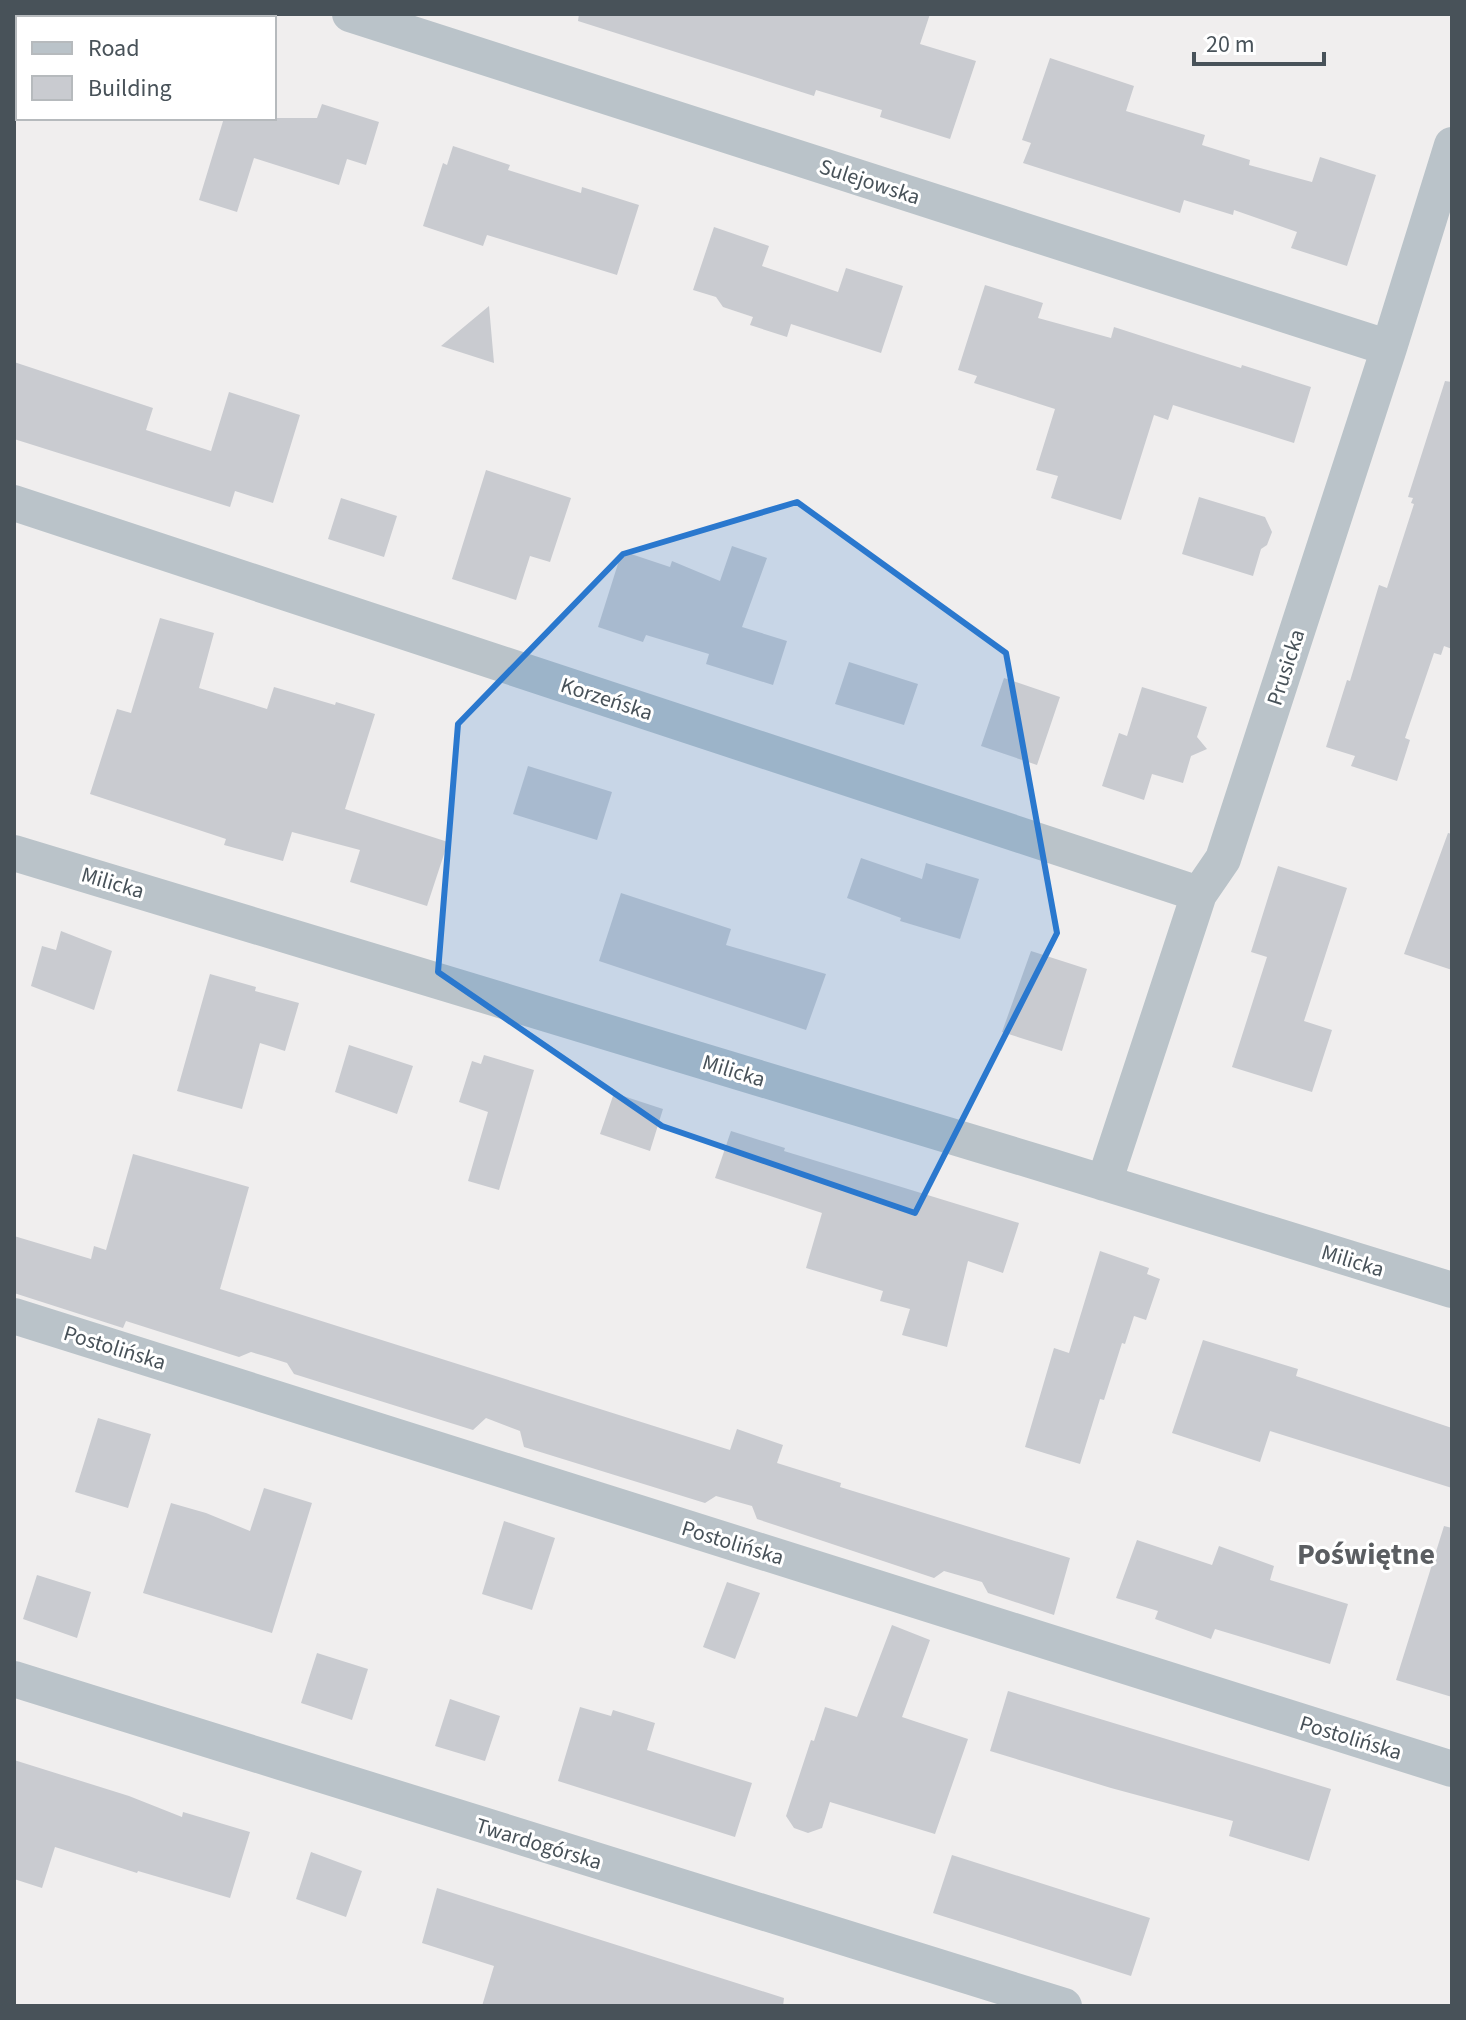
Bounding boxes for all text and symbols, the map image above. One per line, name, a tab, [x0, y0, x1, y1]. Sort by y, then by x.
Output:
legend	[16, 16, 276, 120]
scale bar	[1194, 16, 1324, 66]
text: 20 m	[1206, 27, 1255, 62]
text: Road	[88, 31, 140, 66]
text: Building	[88, 71, 172, 106]
street label: Sulejowska	[815, 151, 924, 213]
street label: Prusicka	[1259, 625, 1313, 710]
street label: Korzeńska	[557, 669, 657, 729]
street label: Milicka	[77, 859, 148, 907]
street label: Milicka	[698, 1046, 769, 1096]
street label: Milicka	[1317, 1236, 1388, 1286]
street label: Postolińska	[59, 1317, 170, 1379]
street label: Postolińska	[677, 1512, 788, 1574]
district label: Poświętne	[1297, 1533, 1435, 1576]
street label: Postolińska	[1295, 1707, 1406, 1769]
street label: Twardogórska	[472, 1810, 606, 1878]

